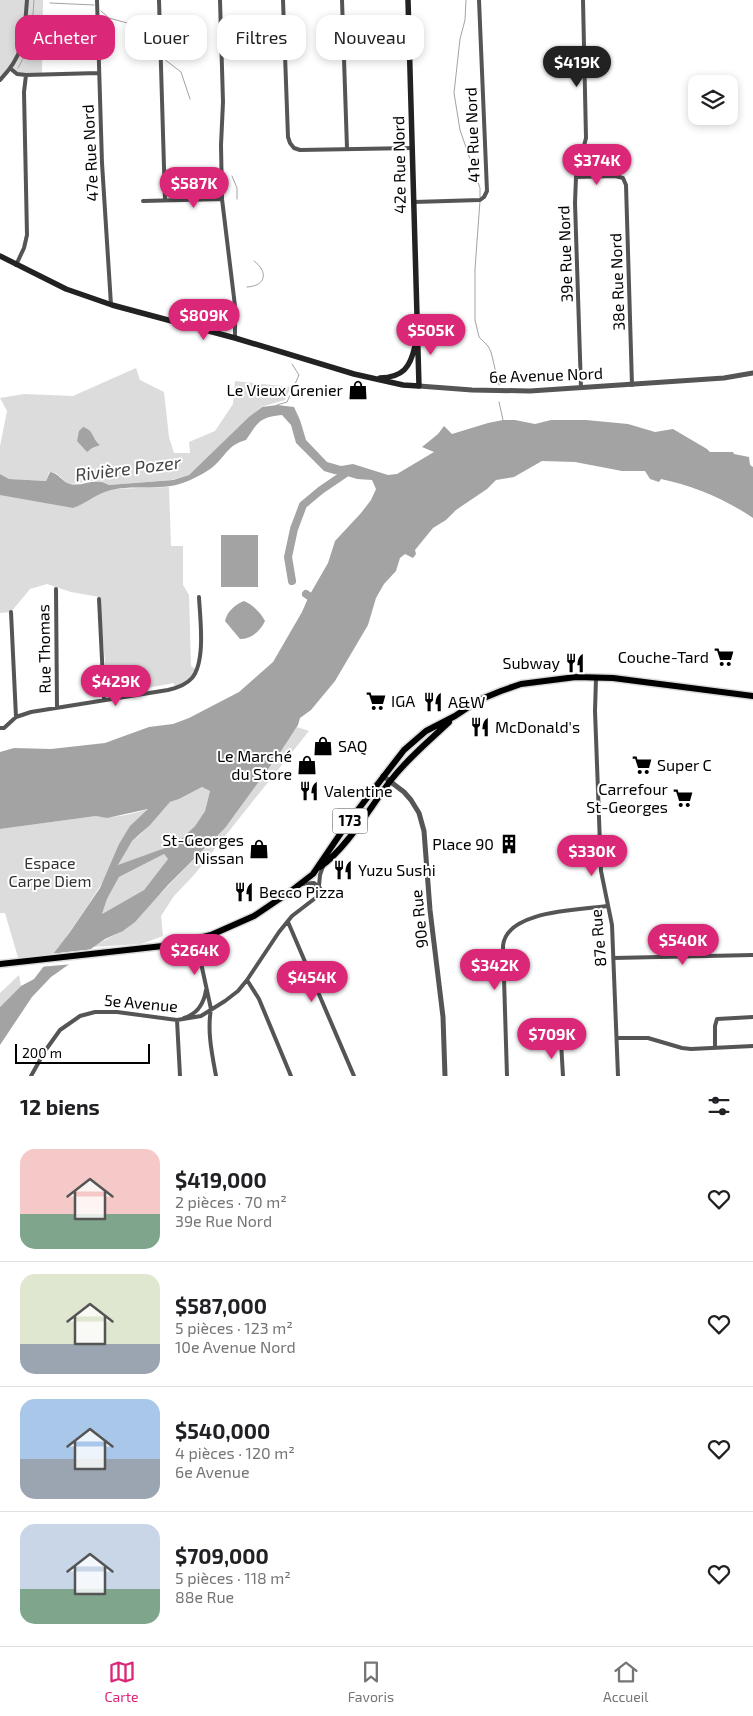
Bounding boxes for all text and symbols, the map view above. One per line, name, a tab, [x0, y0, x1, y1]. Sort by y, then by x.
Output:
chip: Acheter	[15, 15, 115, 60]
chip: Louer	[125, 15, 207, 60]
chip: Filtres	[217, 15, 306, 60]
chip: Nouveau	[316, 15, 424, 60]
pin: $419K	[542, 46, 612, 88]
text: $419K	[554, 52, 600, 71]
map controls	[688, 75, 738, 125]
button: layers	[688, 75, 738, 125]
street label: 41e Rue Nord	[460, 87, 483, 183]
street label: 47e Rue Nord	[77, 104, 102, 202]
street label: 42e Rue Nord	[388, 116, 409, 214]
pin: $374K	[562, 144, 632, 186]
text: $374K	[573, 150, 621, 169]
pin: $587K	[159, 166, 229, 209]
text: $587K	[171, 173, 217, 192]
street label: 39e Rue Nord	[553, 205, 576, 303]
street label: 38e Rue Nord	[605, 233, 628, 331]
pin: $809K	[169, 298, 239, 341]
text: $809K	[180, 305, 228, 324]
pin: $505K	[396, 314, 466, 356]
text: $505K	[407, 320, 455, 339]
street label: 6e Avenue Nord	[489, 363, 603, 386]
shop icon: Le Vieux Grenier	[347, 379, 369, 401]
place label: Le Vieux Grenier	[226, 380, 344, 399]
water label: Rivière Pozer	[74, 450, 183, 485]
street label: Rue Thomas	[33, 604, 54, 694]
supermarket icon: Couche-Tard	[713, 646, 735, 668]
place label: Couche-Tard	[618, 647, 709, 666]
restaurant icon: Subway	[564, 652, 586, 674]
place label: Subway	[502, 653, 561, 672]
pin: $429K	[81, 664, 151, 707]
text: $429K	[92, 671, 140, 690]
supermarket icon: IGA	[365, 690, 387, 712]
place label: IGA	[391, 691, 415, 710]
restaurant icon: A&W	[422, 691, 444, 713]
place label: A&W	[448, 692, 485, 711]
restaurant icon: McDonald's	[469, 716, 491, 738]
place label: McDonald's	[495, 717, 580, 736]
shop icon: SAQ	[312, 735, 334, 757]
place label: SAQ	[338, 736, 368, 756]
place label: Le Marché du Store	[217, 746, 292, 783]
shop icon: Le Marché du Store	[296, 754, 318, 776]
supermarket icon: Super C	[631, 754, 653, 776]
place label: Super C	[657, 755, 712, 774]
place label: Carrefour St-Georges	[586, 779, 669, 816]
restaurant icon: Valentine	[298, 780, 320, 802]
place label: Valentine	[324, 781, 393, 800]
supermarket icon: Carrefour St-Georges	[672, 787, 694, 809]
road number: 173	[332, 808, 368, 834]
place label: St-Georges Nissan	[162, 830, 244, 867]
building icon: Place 90	[498, 833, 520, 855]
place label: Place 90	[432, 834, 494, 853]
pin: $330K	[557, 834, 627, 877]
shop icon: St-Georges Nissan	[248, 838, 270, 860]
text: $330K	[568, 841, 616, 860]
park label: Espace Carpe Diem	[9, 853, 91, 890]
restaurant icon: Yuzu Sushi	[332, 859, 354, 881]
place label: Yuzu Sushi	[358, 860, 436, 879]
restaurant icon: Becco Pizza	[233, 881, 255, 903]
place label: Becco Pizza	[259, 882, 344, 901]
street label: 90e Rue	[406, 889, 431, 949]
street label: 87e Rue	[586, 908, 609, 968]
pin: $540K	[648, 924, 718, 966]
text: $540K	[659, 930, 707, 949]
pin: $264K	[160, 934, 230, 976]
text: $264K	[171, 940, 219, 959]
pin: $342K	[460, 948, 530, 991]
text: $342K	[471, 955, 519, 974]
pin: $454K	[277, 960, 347, 1003]
text: $454K	[288, 967, 336, 986]
street label: 5e Avenue	[103, 990, 179, 1015]
pin: $709K	[517, 1018, 587, 1060]
text: $709K	[528, 1024, 576, 1043]
scale bar	[15, 1041, 150, 1064]
text: 200 m	[22, 1044, 62, 1061]
icon: filters	[705, 1092, 733, 1120]
text: 12 biens	[20, 1094, 100, 1119]
text: $419,000	[175, 1167, 267, 1192]
icon: home	[60, 1169, 120, 1229]
icon: heart	[705, 1185, 733, 1213]
text: 2 pièces · 70 m²	[175, 1192, 287, 1211]
text: 39e Rue Nord	[175, 1211, 272, 1230]
text: $587,000	[175, 1293, 267, 1318]
icon: home	[60, 1294, 120, 1354]
icon: heart	[705, 1310, 733, 1338]
text: 5 pièces · 123 m²	[175, 1318, 293, 1337]
text: 10e Avenue Nord	[175, 1337, 296, 1356]
text: $540,000	[175, 1418, 270, 1443]
icon: home	[60, 1419, 120, 1479]
icon: heart	[705, 1435, 733, 1463]
text: 4 pièces · 120 m²	[175, 1443, 295, 1462]
text: 6e Avenue	[175, 1462, 250, 1481]
text: $709,000	[175, 1543, 269, 1568]
icon: home	[60, 1544, 120, 1604]
icon: heart	[705, 1560, 733, 1588]
text: 5 pièces · 118 m²	[175, 1568, 291, 1587]
text: 88e Rue	[175, 1587, 234, 1606]
tab: Carte	[105, 1658, 139, 1705]
tab: Favoris	[348, 1658, 394, 1705]
tab: Accueil	[603, 1658, 648, 1705]

